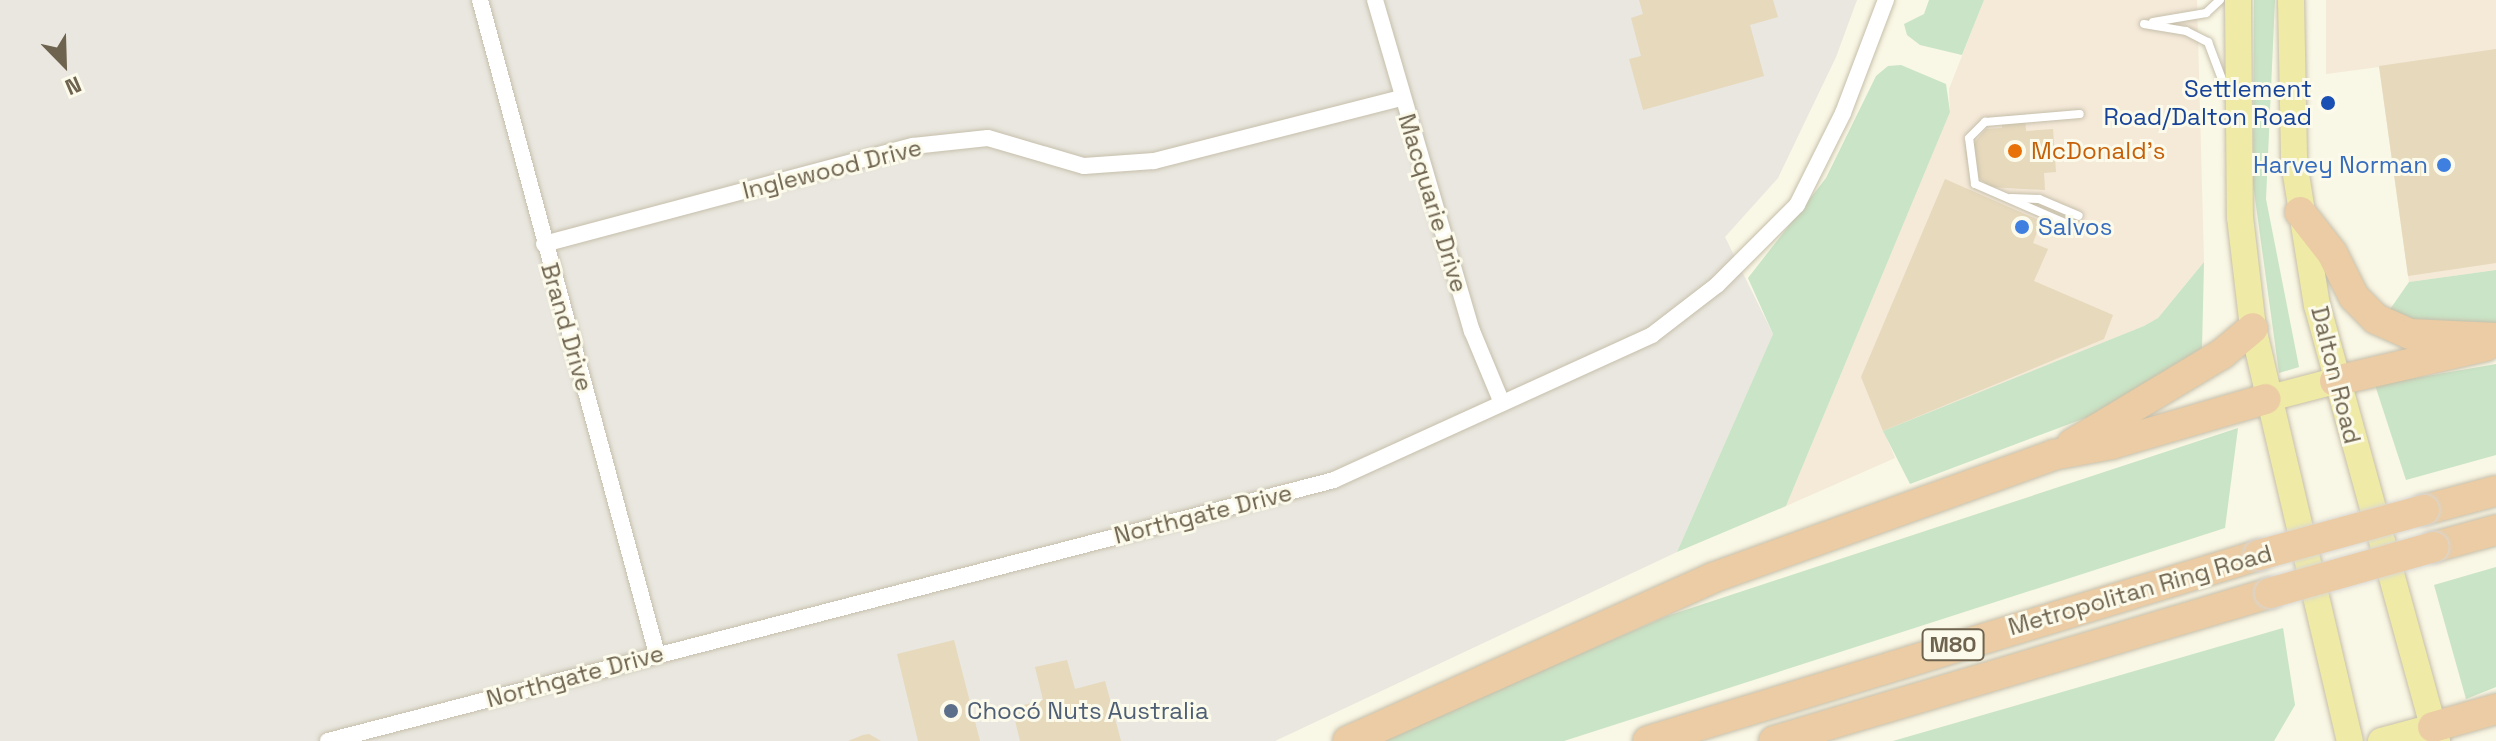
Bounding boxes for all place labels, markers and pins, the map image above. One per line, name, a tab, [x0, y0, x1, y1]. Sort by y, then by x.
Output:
place label: Settlement Road/Dalton Road	[2103, 75, 2312, 131]
marker: Settlement Road/Dalton Road	[2319, 94, 2337, 112]
place label: McDonald's	[2031, 137, 2165, 165]
marker: McDonald's	[2006, 142, 2024, 160]
place label: Harvey Norman	[2253, 151, 2428, 179]
marker: Harvey Norman	[2435, 156, 2453, 174]
place label: Salvos	[2038, 213, 2112, 241]
marker: Salvos	[2013, 218, 2031, 236]
place label: Chocó Nuts Australia	[967, 697, 1209, 725]
marker: Chocó Nuts Australia	[942, 702, 960, 720]

